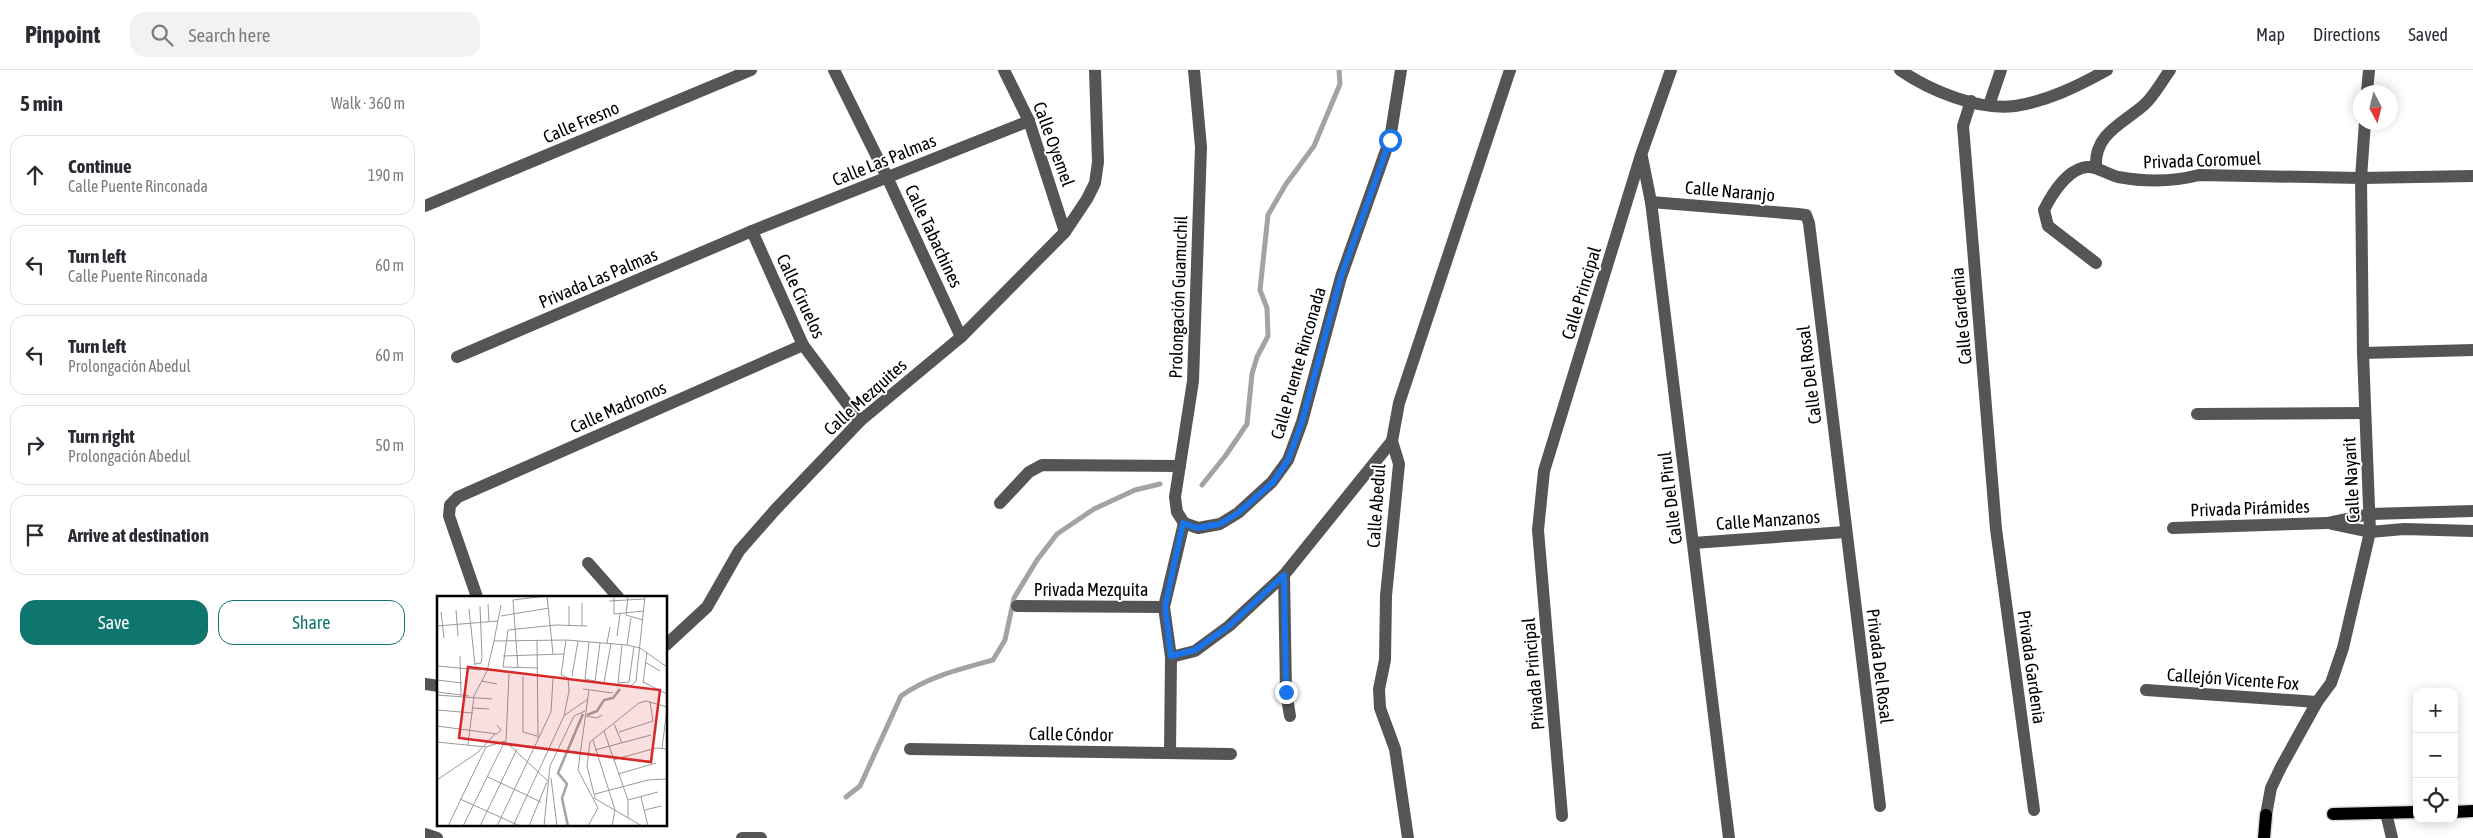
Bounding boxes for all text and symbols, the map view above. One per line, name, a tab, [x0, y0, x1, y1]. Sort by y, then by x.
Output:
search box	[130, 12, 480, 57]
text: Pinpoint	[25, 21, 100, 48]
icon: search	[148, 21, 176, 49]
text: Search here	[188, 24, 270, 46]
text: Map	[2256, 24, 2285, 45]
text: Directions	[2313, 24, 2380, 45]
text: Saved	[2408, 24, 2448, 45]
north arrow	[2353, 85, 2398, 130]
text: 5 min	[20, 91, 63, 115]
text: Walk · 360 m	[331, 94, 405, 112]
street label: Calle Fresno	[540, 97, 622, 147]
street label: Calle Oyemel	[1029, 99, 1079, 189]
route start	[1379, 129, 1402, 152]
street label: Calle Las Palmas	[829, 130, 939, 190]
street label: Privada Coromuel	[2143, 147, 2262, 173]
text: Continue	[68, 155, 132, 177]
icon: ahead	[21, 161, 49, 189]
text: 190 m	[368, 166, 404, 184]
text: Calle Puente Rinconada	[68, 177, 208, 195]
street label: Calle Naranjo	[1684, 177, 1776, 205]
street label: Calle Tabachines	[901, 181, 967, 291]
street label: Prolongación Guamuchil	[1165, 215, 1191, 379]
street label: Privada Las Palmas	[536, 244, 660, 312]
street label: Calle Principal	[1557, 244, 1605, 342]
text: Turn left	[68, 245, 126, 267]
icon: left	[21, 251, 49, 279]
street label: Calle Ciruelos	[772, 251, 830, 341]
text: 60 m	[375, 256, 404, 274]
street label: Calle Gardenia	[1946, 266, 1976, 366]
text: Calle Puente Rinconada	[68, 267, 208, 285]
street label: Calle Puente Rinconada	[1266, 284, 1330, 442]
street label: Calle Del Rosal	[1793, 324, 1825, 425]
text: Turn left	[68, 335, 126, 357]
icon: left	[21, 341, 49, 369]
text: 60 m	[375, 346, 404, 364]
street label: Calle Mezquites	[819, 354, 911, 440]
text: Prolongación Abedul	[68, 357, 191, 375]
street label: Calle Madronos	[567, 377, 669, 437]
text: Turn right	[68, 425, 135, 447]
icon: right	[21, 431, 49, 459]
text: 50 m	[375, 436, 404, 454]
street label: Calle Nayarit	[2338, 437, 2364, 523]
text: Prolongación Abedul	[68, 447, 191, 465]
street label: Calle Del Pirul	[1654, 450, 1686, 546]
street label: Calle Abedul	[1363, 463, 1389, 549]
street label: Privada Pirámides	[2190, 495, 2310, 521]
street label: Calle Manzanos	[1715, 506, 1821, 534]
icon: arrive	[21, 521, 49, 549]
text: Arrive at destination	[68, 524, 209, 546]
street label: Privada Mezquita	[1034, 579, 1148, 600]
inset map	[437, 596, 667, 826]
button: Save	[20, 600, 208, 645]
button: Share	[218, 600, 405, 645]
street label: Privada Del Rosal	[1863, 607, 1897, 725]
street label: Privada Gardenia	[2014, 609, 2050, 725]
street label: Privada Principal	[1518, 617, 1548, 731]
street label: Callejón Vicente Fox	[2166, 664, 2300, 694]
route end	[1275, 681, 1298, 704]
map controls	[2413, 688, 2458, 823]
button: +	[2413, 688, 2458, 733]
street label: Calle Cóndor	[1029, 723, 1114, 745]
button: −	[2413, 733, 2458, 778]
button: locate	[2413, 778, 2458, 823]

